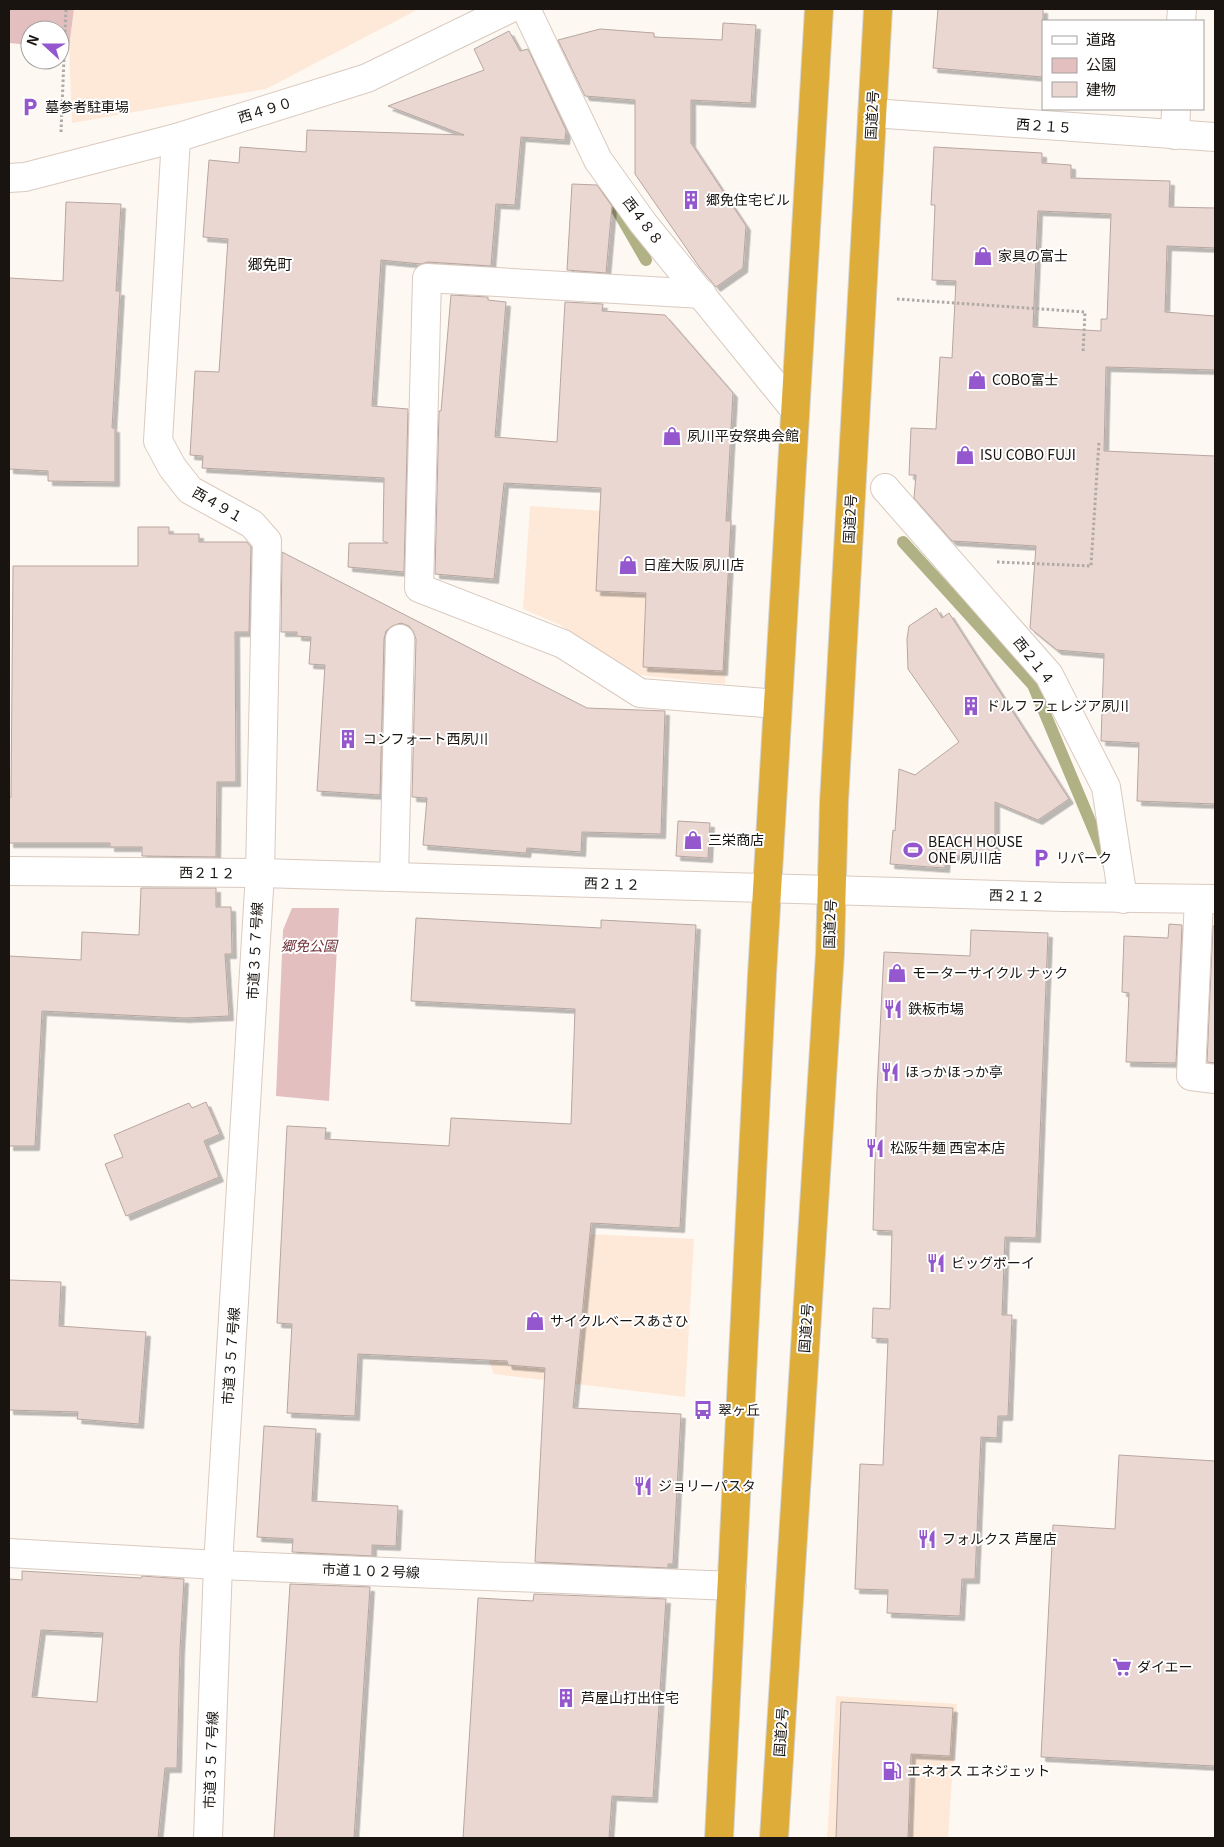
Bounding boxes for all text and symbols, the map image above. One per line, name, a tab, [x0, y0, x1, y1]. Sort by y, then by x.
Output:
north arrow	[20, 20, 70, 70]
legend	[1042, 20, 1204, 110]
text: 道路	[1086, 28, 1116, 49]
text: N	[21, 31, 43, 48]
text: 公園	[1086, 53, 1116, 74]
text: 建物	[1086, 78, 1116, 99]
street label: 国道2号	[860, 90, 882, 140]
street label: 西４９０	[235, 91, 294, 127]
parking icon: 墓参者駐車場	[19, 96, 41, 118]
place label: 墓参者駐車場	[45, 96, 129, 116]
street label: 西２１５	[1015, 113, 1073, 137]
building icon: 郷免住宅ビル	[680, 189, 702, 211]
place label: 郷免住宅ビル	[706, 189, 790, 209]
street label: 西４８８	[619, 192, 669, 249]
shop icon: 家具の富士	[972, 245, 994, 267]
place label: 家具の富士	[998, 245, 1068, 265]
district label: 郷免町	[247, 253, 293, 274]
shop icon: COBO富士	[966, 369, 988, 391]
place label: COBO富士	[992, 369, 1058, 389]
shop icon: 夙川平安祭典会館	[661, 425, 683, 447]
place label: 夙川平安祭典会館	[687, 425, 799, 445]
shop icon: ISU COBO FUJI	[954, 444, 976, 466]
place label: ISU COBO FUJI	[980, 444, 1076, 464]
street label: 西４９１	[189, 481, 248, 527]
street label: 国道2号	[838, 494, 860, 544]
shop icon: 日産大阪 夙川店	[617, 554, 639, 576]
place label: 日産大阪 夙川店	[643, 554, 744, 574]
street label: 西２１４	[1010, 632, 1060, 689]
building icon: ドルフ フェレジア夙川	[960, 695, 982, 717]
place label: ドルフ フェレジア夙川	[986, 695, 1129, 715]
building icon: コンフォート西夙川	[337, 728, 359, 750]
place label: コンフォート西夙川	[363, 728, 489, 748]
shop icon: 三栄商店	[682, 829, 704, 851]
place label: 三栄商店	[708, 829, 764, 849]
place label: BEACH HOUSE ONE 夙川店	[928, 831, 1023, 867]
sports icon: BEACH HOUSE ONE 夙川店	[902, 839, 924, 861]
parking icon: リパーク	[1030, 847, 1052, 869]
place label: リパーク	[1056, 847, 1112, 867]
street label: 西２１２	[179, 862, 235, 882]
street label: 西２１２	[584, 872, 640, 894]
street label: 西２１２	[989, 884, 1045, 906]
street label: 国道2号	[818, 899, 840, 949]
street label: 市道３５７号線	[241, 901, 267, 1000]
park label: 郷免公園	[281, 935, 339, 955]
shop icon: モーターサイクル ナック	[886, 962, 908, 984]
place label: モーターサイクル ナック	[912, 962, 1068, 982]
restaurant icon: 鉄板市場	[882, 998, 904, 1020]
place label: 鉄板市場	[908, 998, 964, 1018]
restaurant icon: ほっかほっか亭	[879, 1061, 901, 1083]
place label: ほっかほっか亭	[905, 1061, 1003, 1081]
restaurant icon: 松阪牛麺 西宮本店	[864, 1137, 886, 1159]
place label: 松阪牛麺 西宮本店	[890, 1137, 1005, 1157]
restaurant icon: ビッグボーイ	[925, 1252, 947, 1274]
place label: ビッグボーイ	[951, 1252, 1035, 1272]
street label: 国道2号	[793, 1302, 817, 1353]
street label: 市道３５７号線	[217, 1306, 243, 1406]
shop icon: サイクルベースあさひ	[524, 1310, 546, 1332]
place label: サイクルベースあさひ	[550, 1310, 689, 1330]
bus stop icon: 翠ヶ丘	[692, 1399, 714, 1421]
place label: 翠ヶ丘	[718, 1399, 760, 1419]
restaurant icon: ジョリーパスタ	[632, 1475, 654, 1497]
place label: ジョリーパスタ	[658, 1475, 756, 1495]
restaurant icon: フォルクス 芦屋店	[916, 1528, 938, 1550]
place label: フォルクス 芦屋店	[942, 1528, 1057, 1548]
street label: 市道１０２号線	[322, 1558, 420, 1582]
supermarket icon: ダイエー	[1111, 1656, 1133, 1678]
place label: ダイエー	[1137, 1656, 1193, 1676]
building icon: 芦屋山打出住宅	[555, 1687, 577, 1709]
place label: 芦屋山打出住宅	[581, 1687, 679, 1707]
street label: 国道2号	[768, 1706, 792, 1757]
street label: 市道３５７号線	[198, 1711, 222, 1809]
fuel station icon: エネオス エネジェット	[881, 1760, 903, 1782]
place label: エネオス エネジェット	[907, 1760, 1050, 1780]

